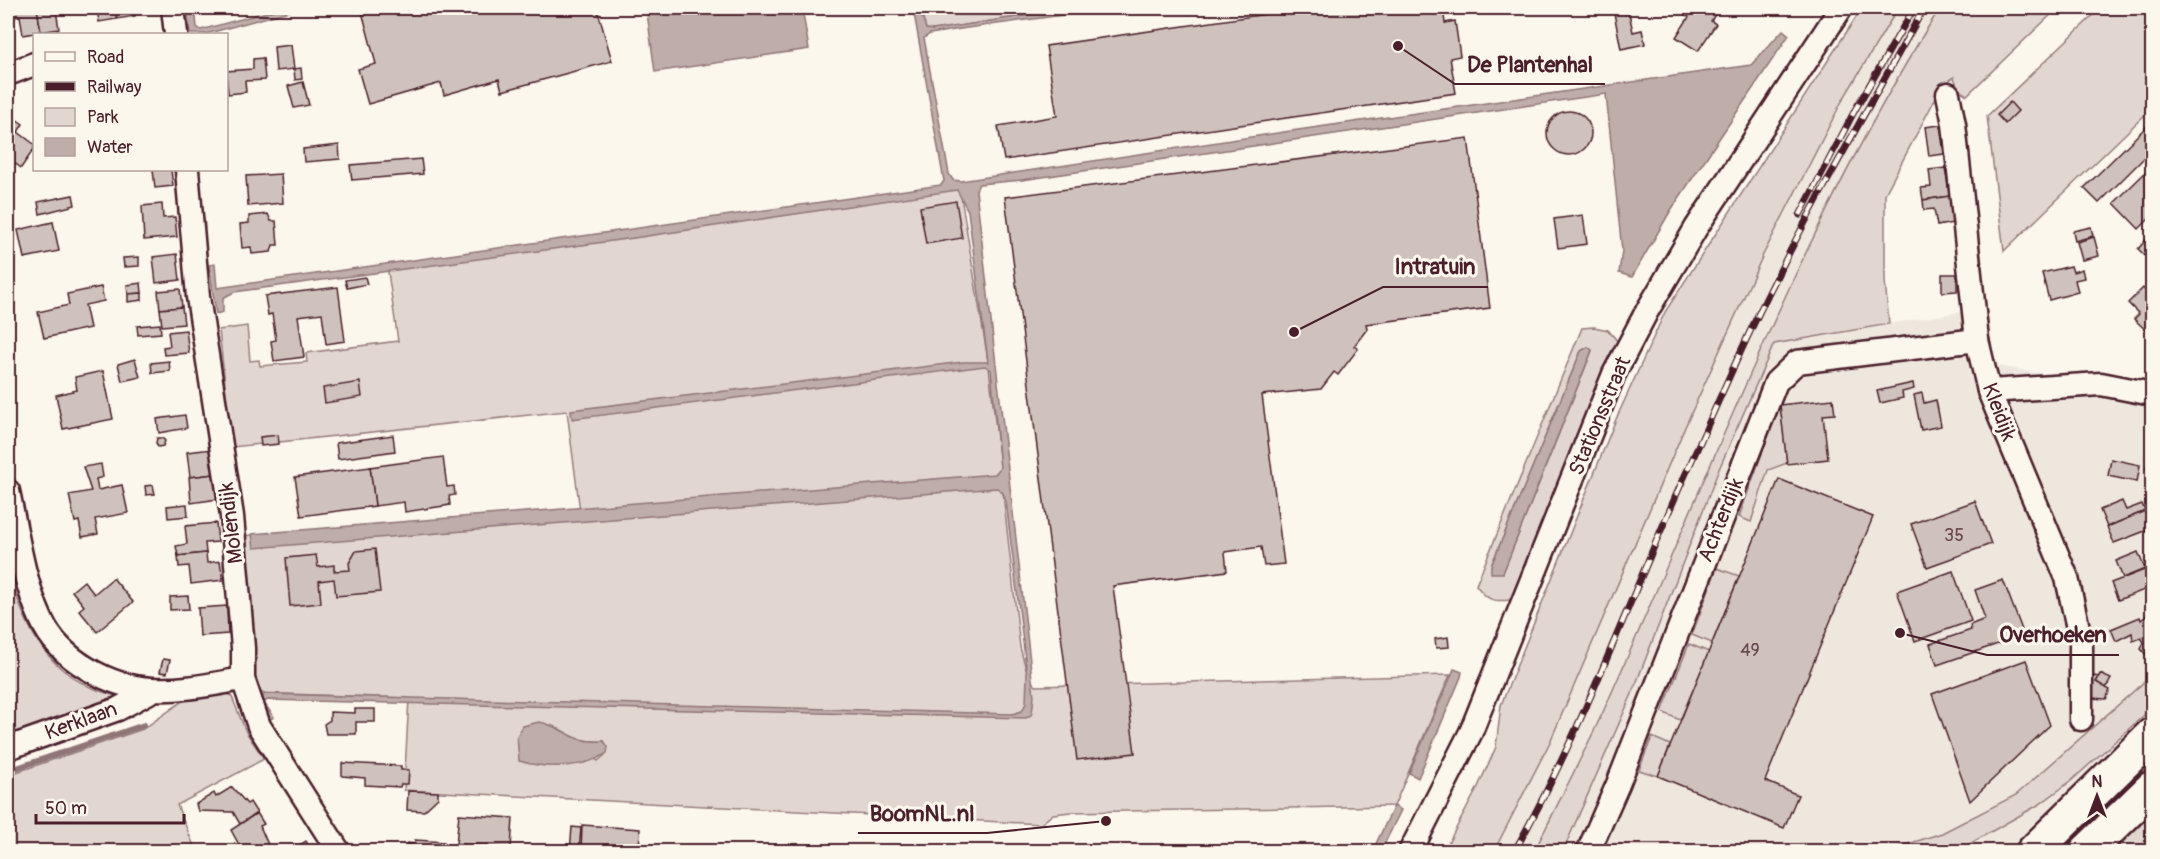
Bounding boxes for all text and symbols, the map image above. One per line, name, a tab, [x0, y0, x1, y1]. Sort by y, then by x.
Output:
legend	[33, 33, 228, 171]
callout: De Plantenhal	[1455, 44, 1605, 84]
text: Road	[87, 46, 124, 69]
text: De Plantenhal	[1467, 51, 1593, 79]
text: Railway	[87, 76, 142, 99]
text: Park	[87, 106, 119, 129]
text: Water	[87, 136, 133, 159]
callout: Intratuin	[1383, 247, 1488, 287]
text: Intratuin	[1395, 253, 1475, 281]
street label: Stationsstraat	[1563, 352, 1637, 480]
street label: Kleidijk	[1976, 379, 2022, 445]
street label: Achterdijk	[1692, 474, 1750, 566]
street label: Molendijk	[213, 481, 249, 565]
house number: 35	[1944, 524, 1964, 547]
callout: Overhoeken	[1987, 615, 2119, 655]
text: Overhoeken	[1999, 621, 2107, 649]
house number: 49	[1740, 639, 1760, 662]
street label: Kerklaan	[41, 695, 121, 747]
north arrow	[2067, 766, 2127, 826]
text: N	[2092, 772, 2103, 792]
scale bar	[36, 787, 184, 825]
callout: BoomNL.nl	[858, 793, 987, 833]
text: 50 m	[45, 797, 87, 820]
text: BoomNL.nl	[870, 800, 974, 828]

